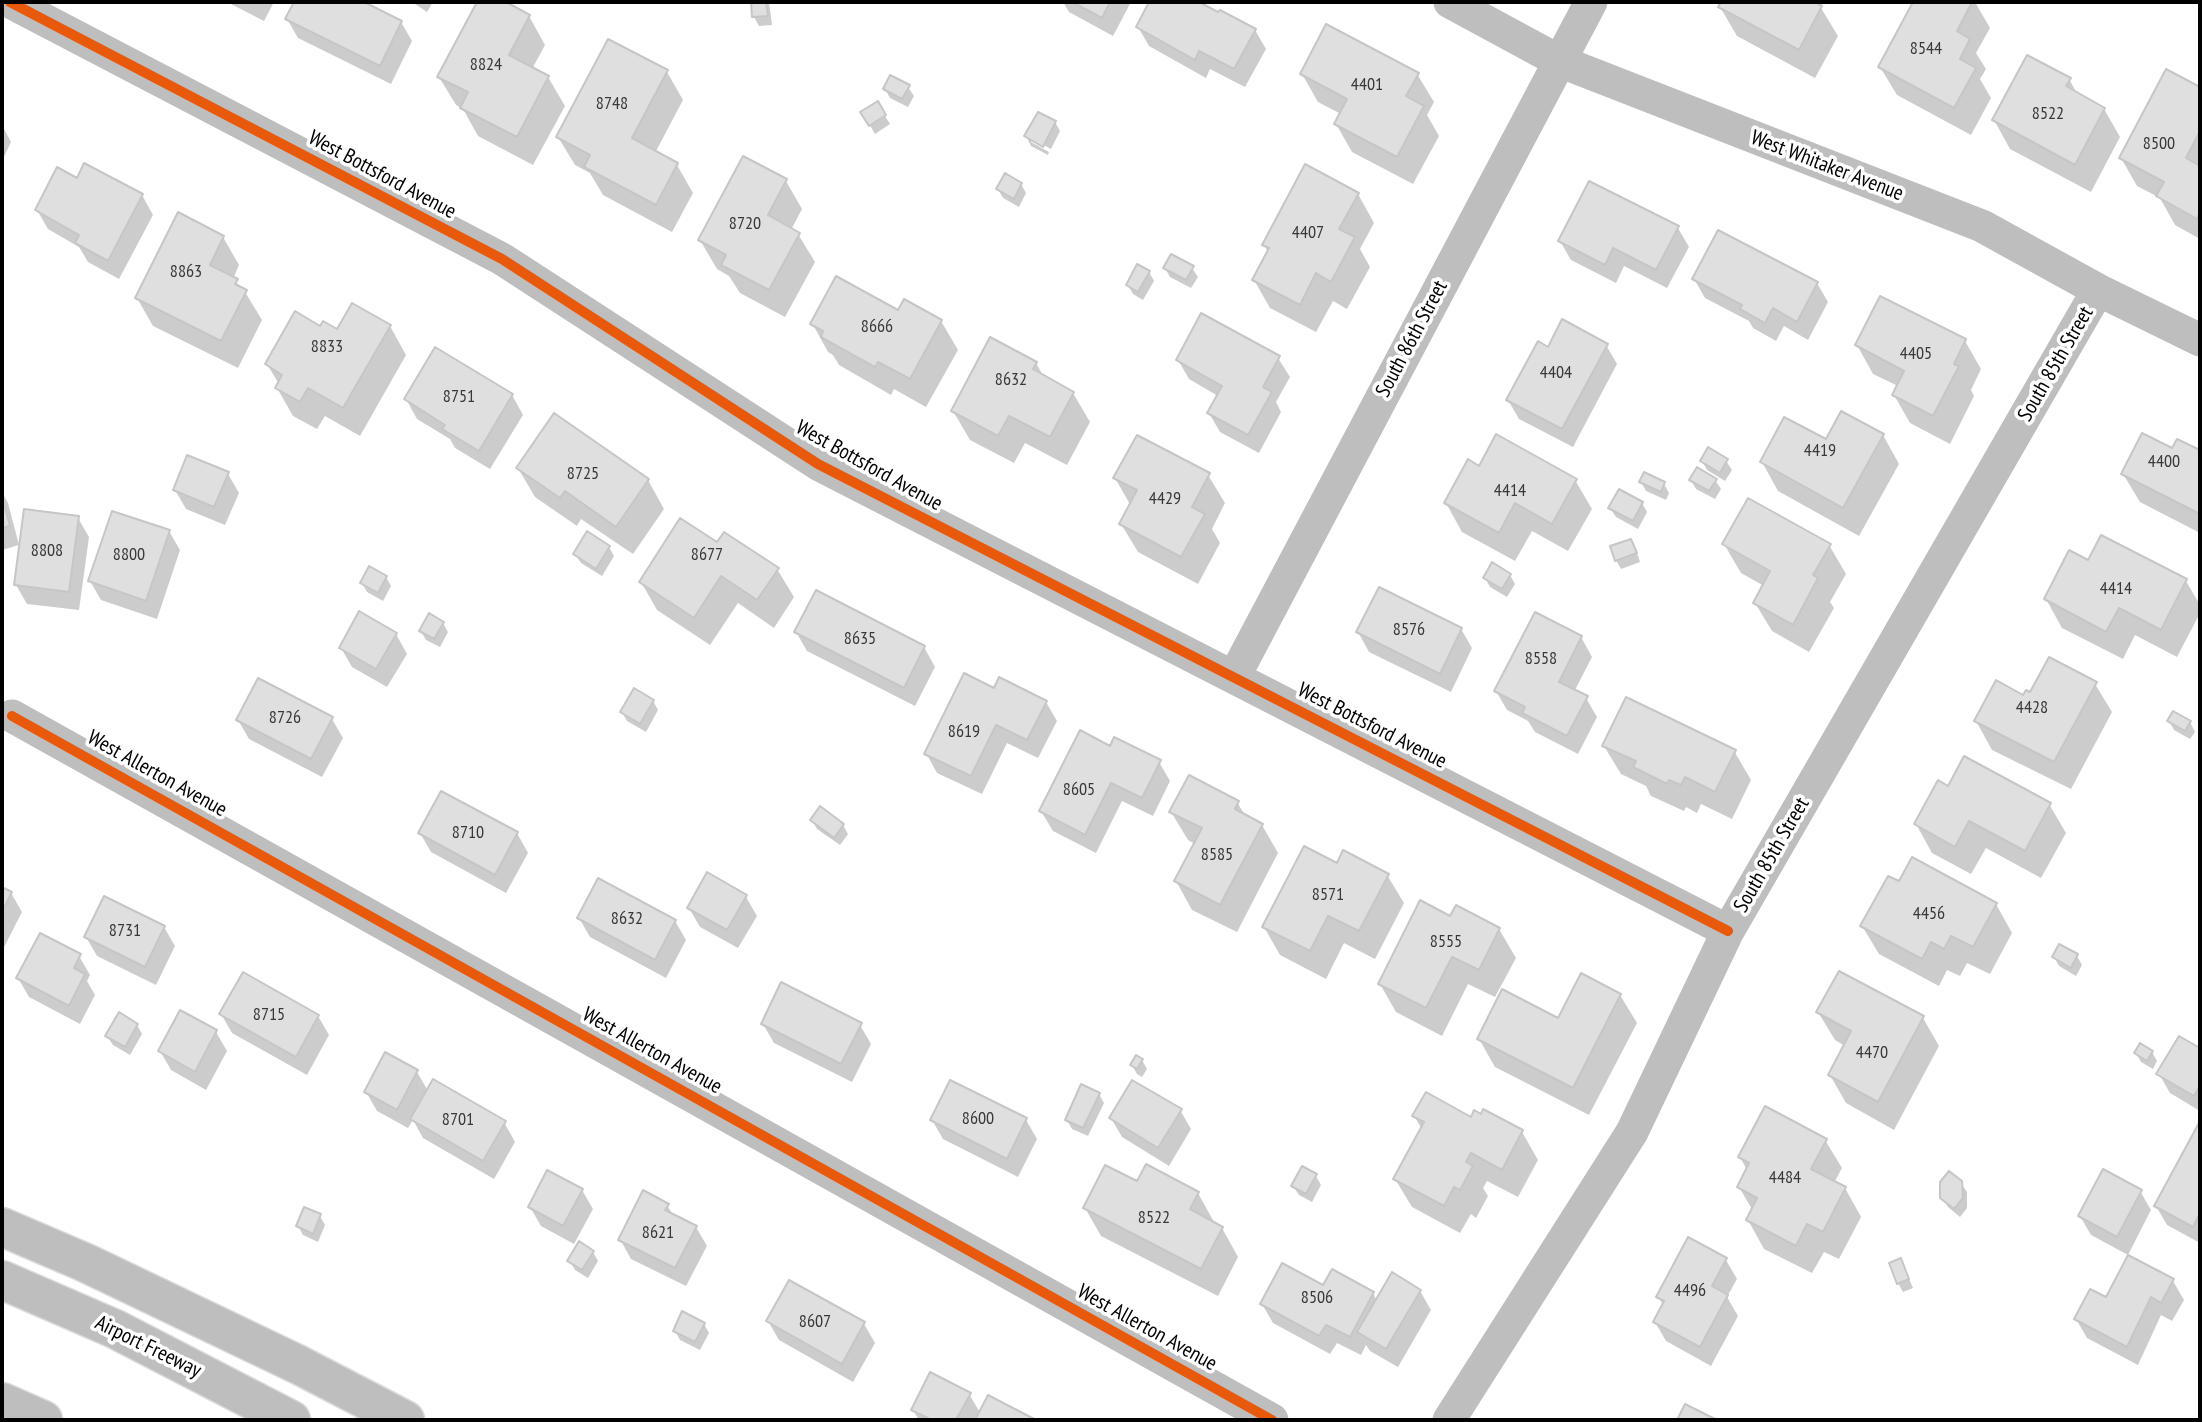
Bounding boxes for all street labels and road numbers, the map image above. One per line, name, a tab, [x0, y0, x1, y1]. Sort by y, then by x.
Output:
street label: West Bottsford Avenue	[304, 125, 460, 225]
street label: West Whitaker Avenue	[1747, 125, 1907, 207]
street label: South 86th Street	[1371, 276, 1453, 402]
street label: South 85th Street	[2013, 302, 2099, 426]
street label: West Bottsford Avenue	[791, 415, 947, 517]
street label: West Bottsford Avenue	[1293, 678, 1451, 774]
street label: West Allerton Avenue	[83, 725, 231, 823]
street label: South 85th Street	[1729, 793, 1815, 917]
street label: West Allerton Avenue	[578, 1002, 726, 1100]
street label: West Allerton Avenue	[1073, 1279, 1221, 1377]
street label: Airport Freeway	[91, 1310, 205, 1384]

